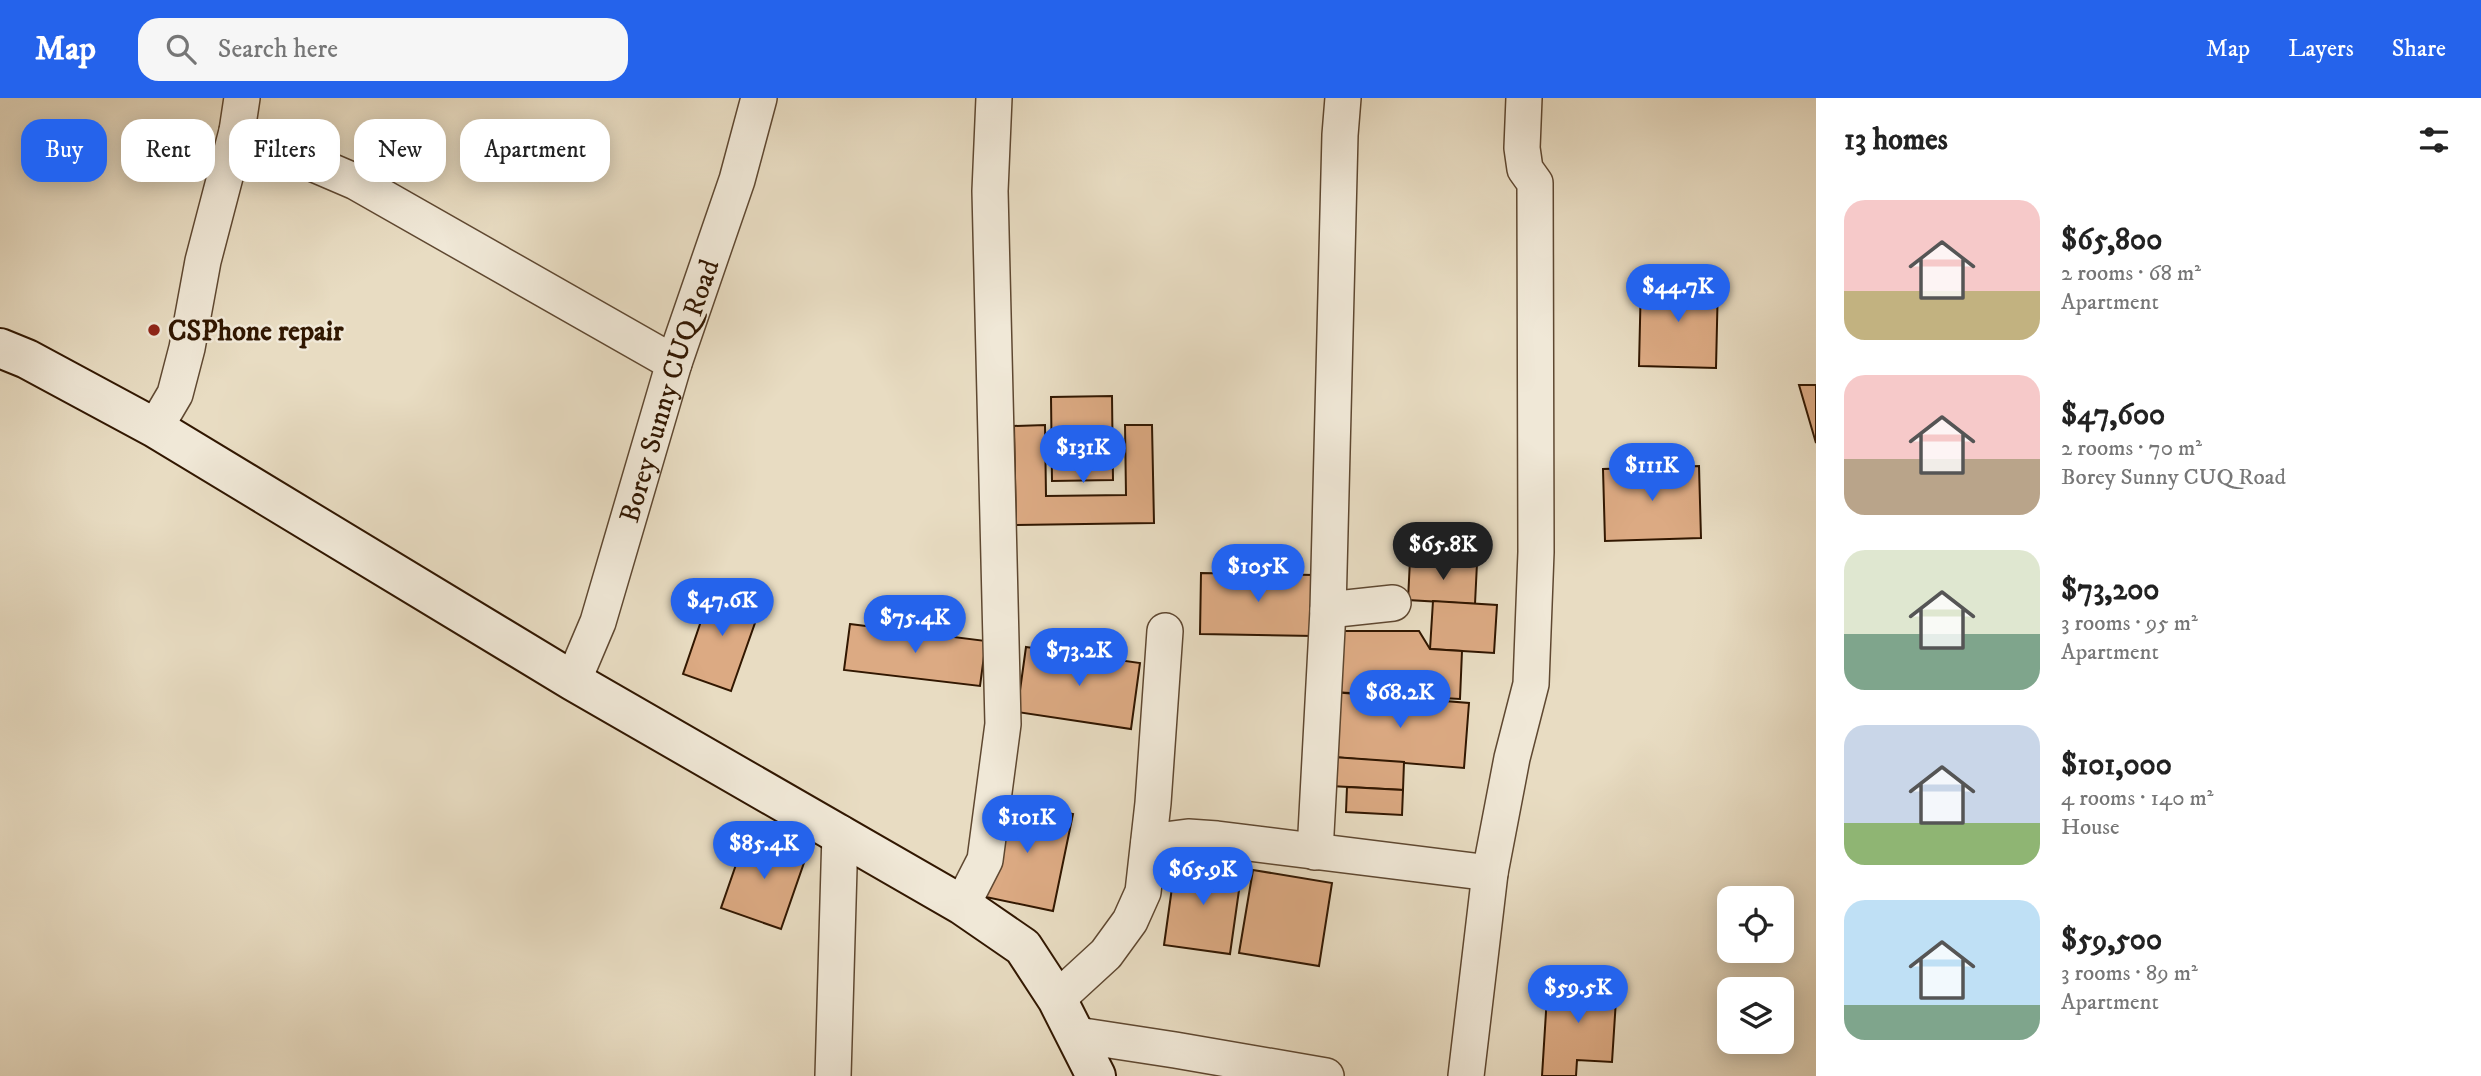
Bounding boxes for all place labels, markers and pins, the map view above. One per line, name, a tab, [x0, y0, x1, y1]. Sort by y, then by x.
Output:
pin: $44.7K	[1621, 264, 1735, 324]
place label: CSPhone repair	[168, 314, 344, 349]
marker: CSPhone repair	[146, 322, 162, 338]
pin: $131K	[1034, 426, 1132, 485]
pin: $111K	[1603, 444, 1701, 503]
pin: $65.8K	[1386, 522, 1500, 582]
pin: $105K	[1209, 545, 1307, 604]
pin: $47.6K	[665, 578, 779, 638]
pin: $75.4K	[858, 596, 972, 655]
pin: $73.2K	[1022, 628, 1136, 688]
pin: $68.2K	[1343, 670, 1457, 730]
pin: $101K	[978, 796, 1076, 855]
pin: $85.4K	[707, 822, 821, 881]
pin: $65.9K	[1146, 848, 1260, 907]
pin: $59.5K	[1521, 965, 1635, 1025]

